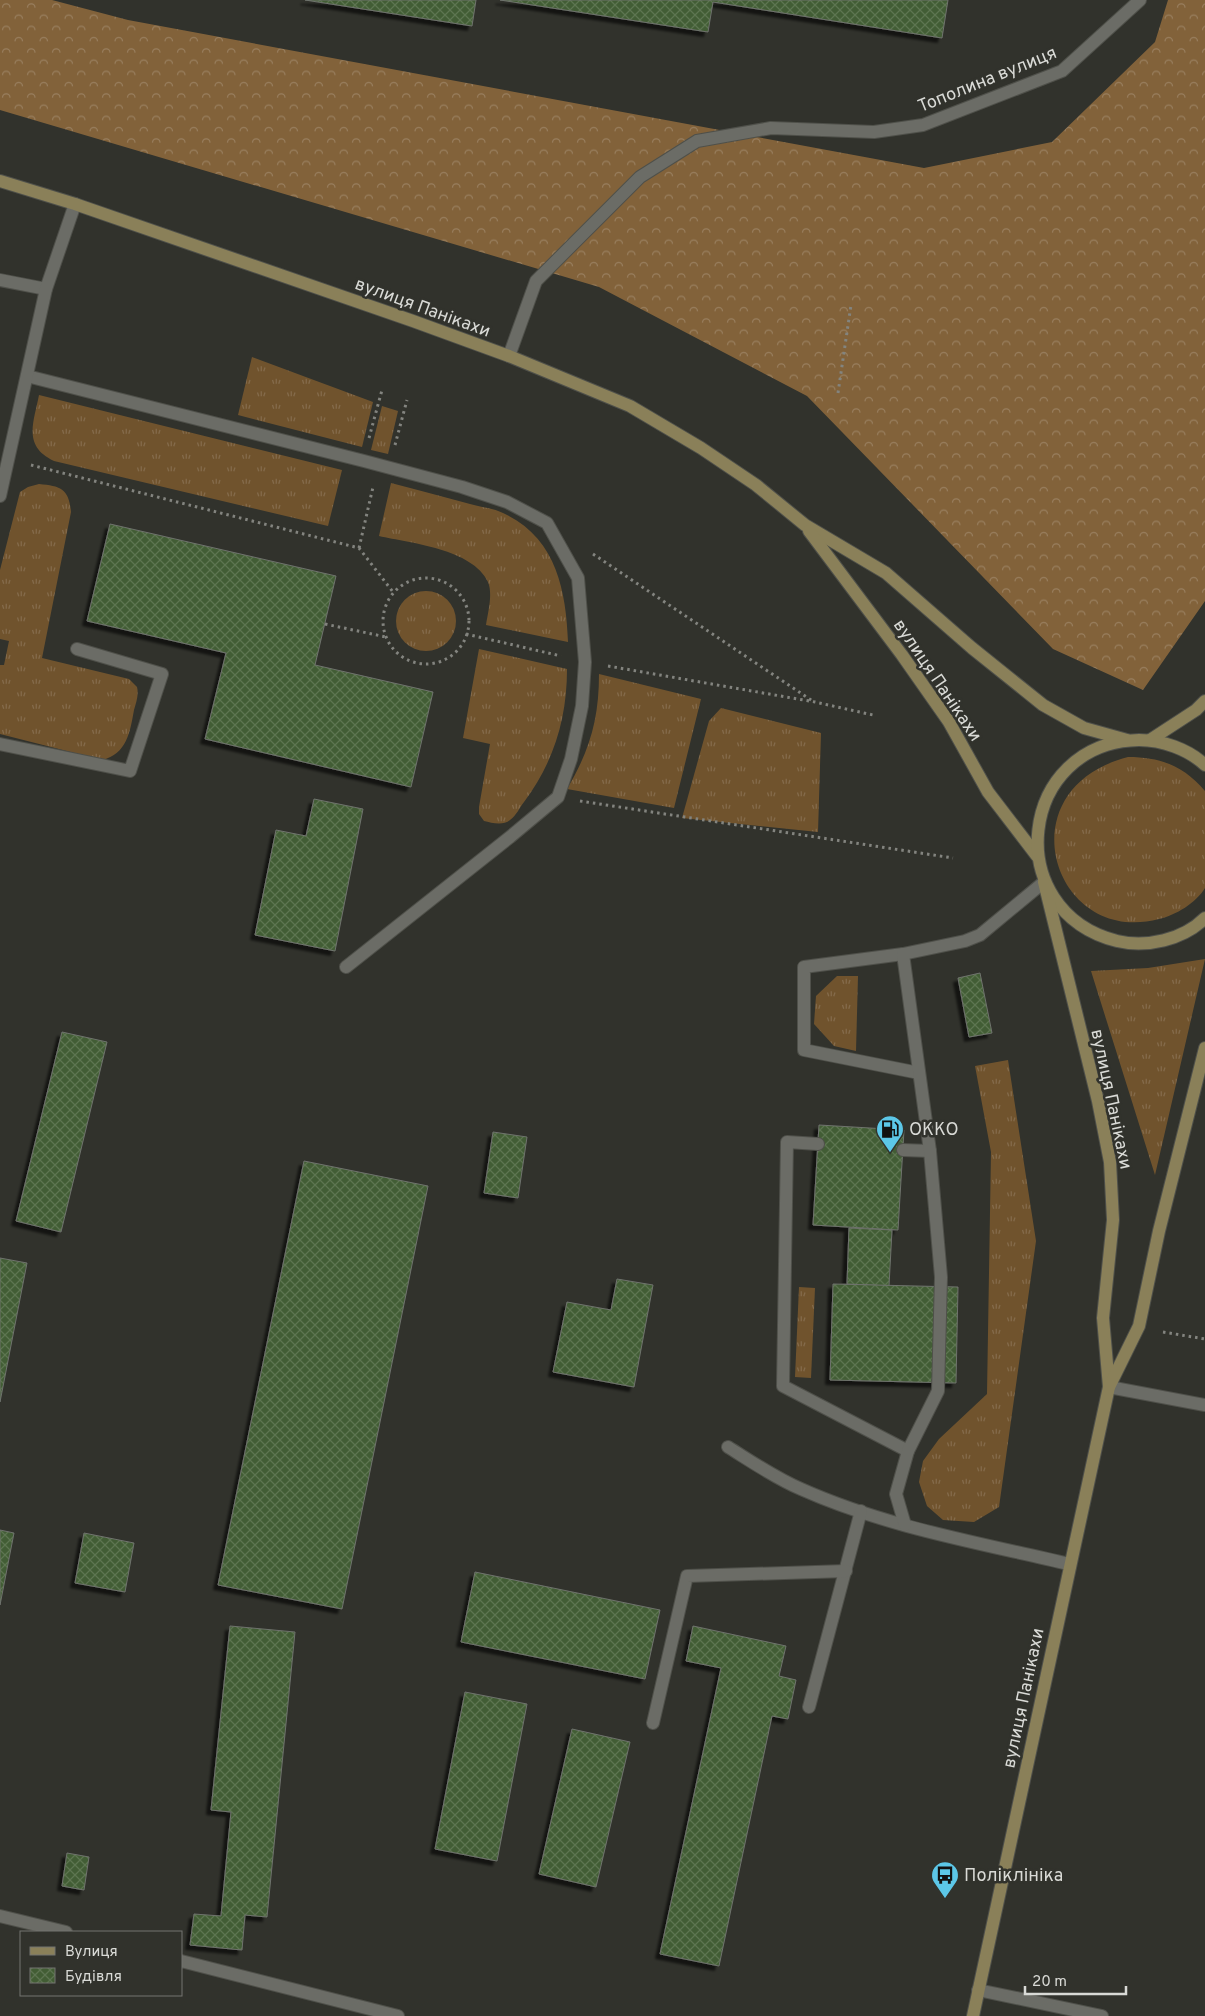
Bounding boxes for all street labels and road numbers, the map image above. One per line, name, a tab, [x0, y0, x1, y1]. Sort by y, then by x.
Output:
street label: Тополина вулиця	[915, 42, 1060, 119]
street label: вулиця Панікахи	[351, 273, 494, 344]
street label: вулиця Панікахи	[887, 615, 986, 746]
street label: вулиця Панікахи	[1084, 1027, 1137, 1172]
street label: вулиця Панікахи	[998, 1626, 1051, 1771]

